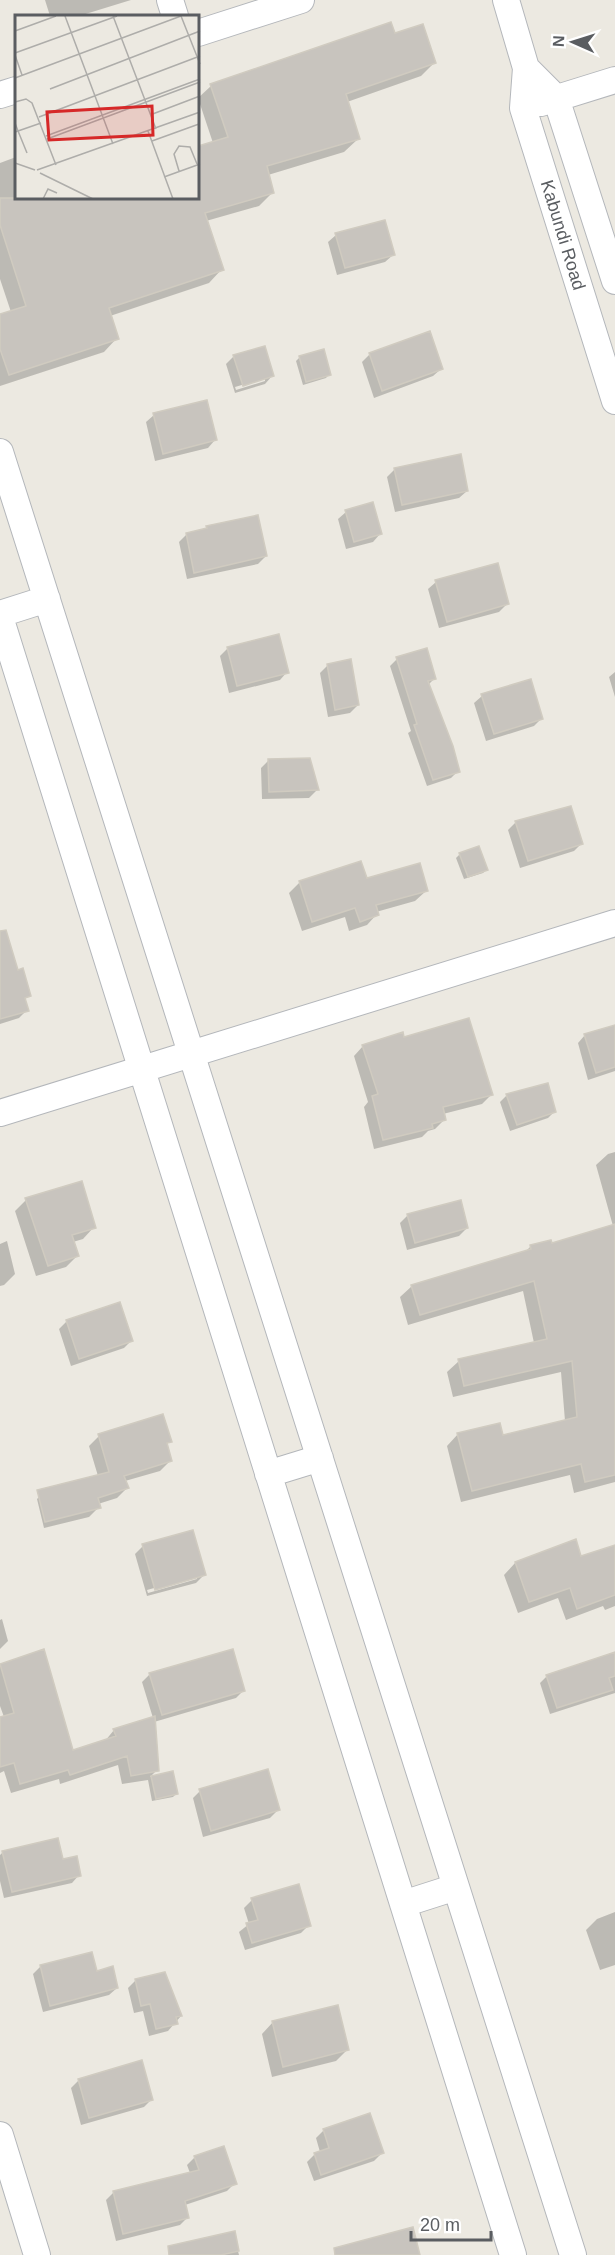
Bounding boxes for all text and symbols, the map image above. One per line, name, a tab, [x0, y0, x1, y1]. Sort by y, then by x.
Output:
north arrow	[543, 12, 603, 72]
inset map	[15, 15, 200, 200]
text: N	[550, 35, 567, 47]
street label: Kabundi Road	[537, 178, 589, 292]
scale bar	[411, 2204, 490, 2242]
text: 20 m	[420, 2215, 460, 2235]

